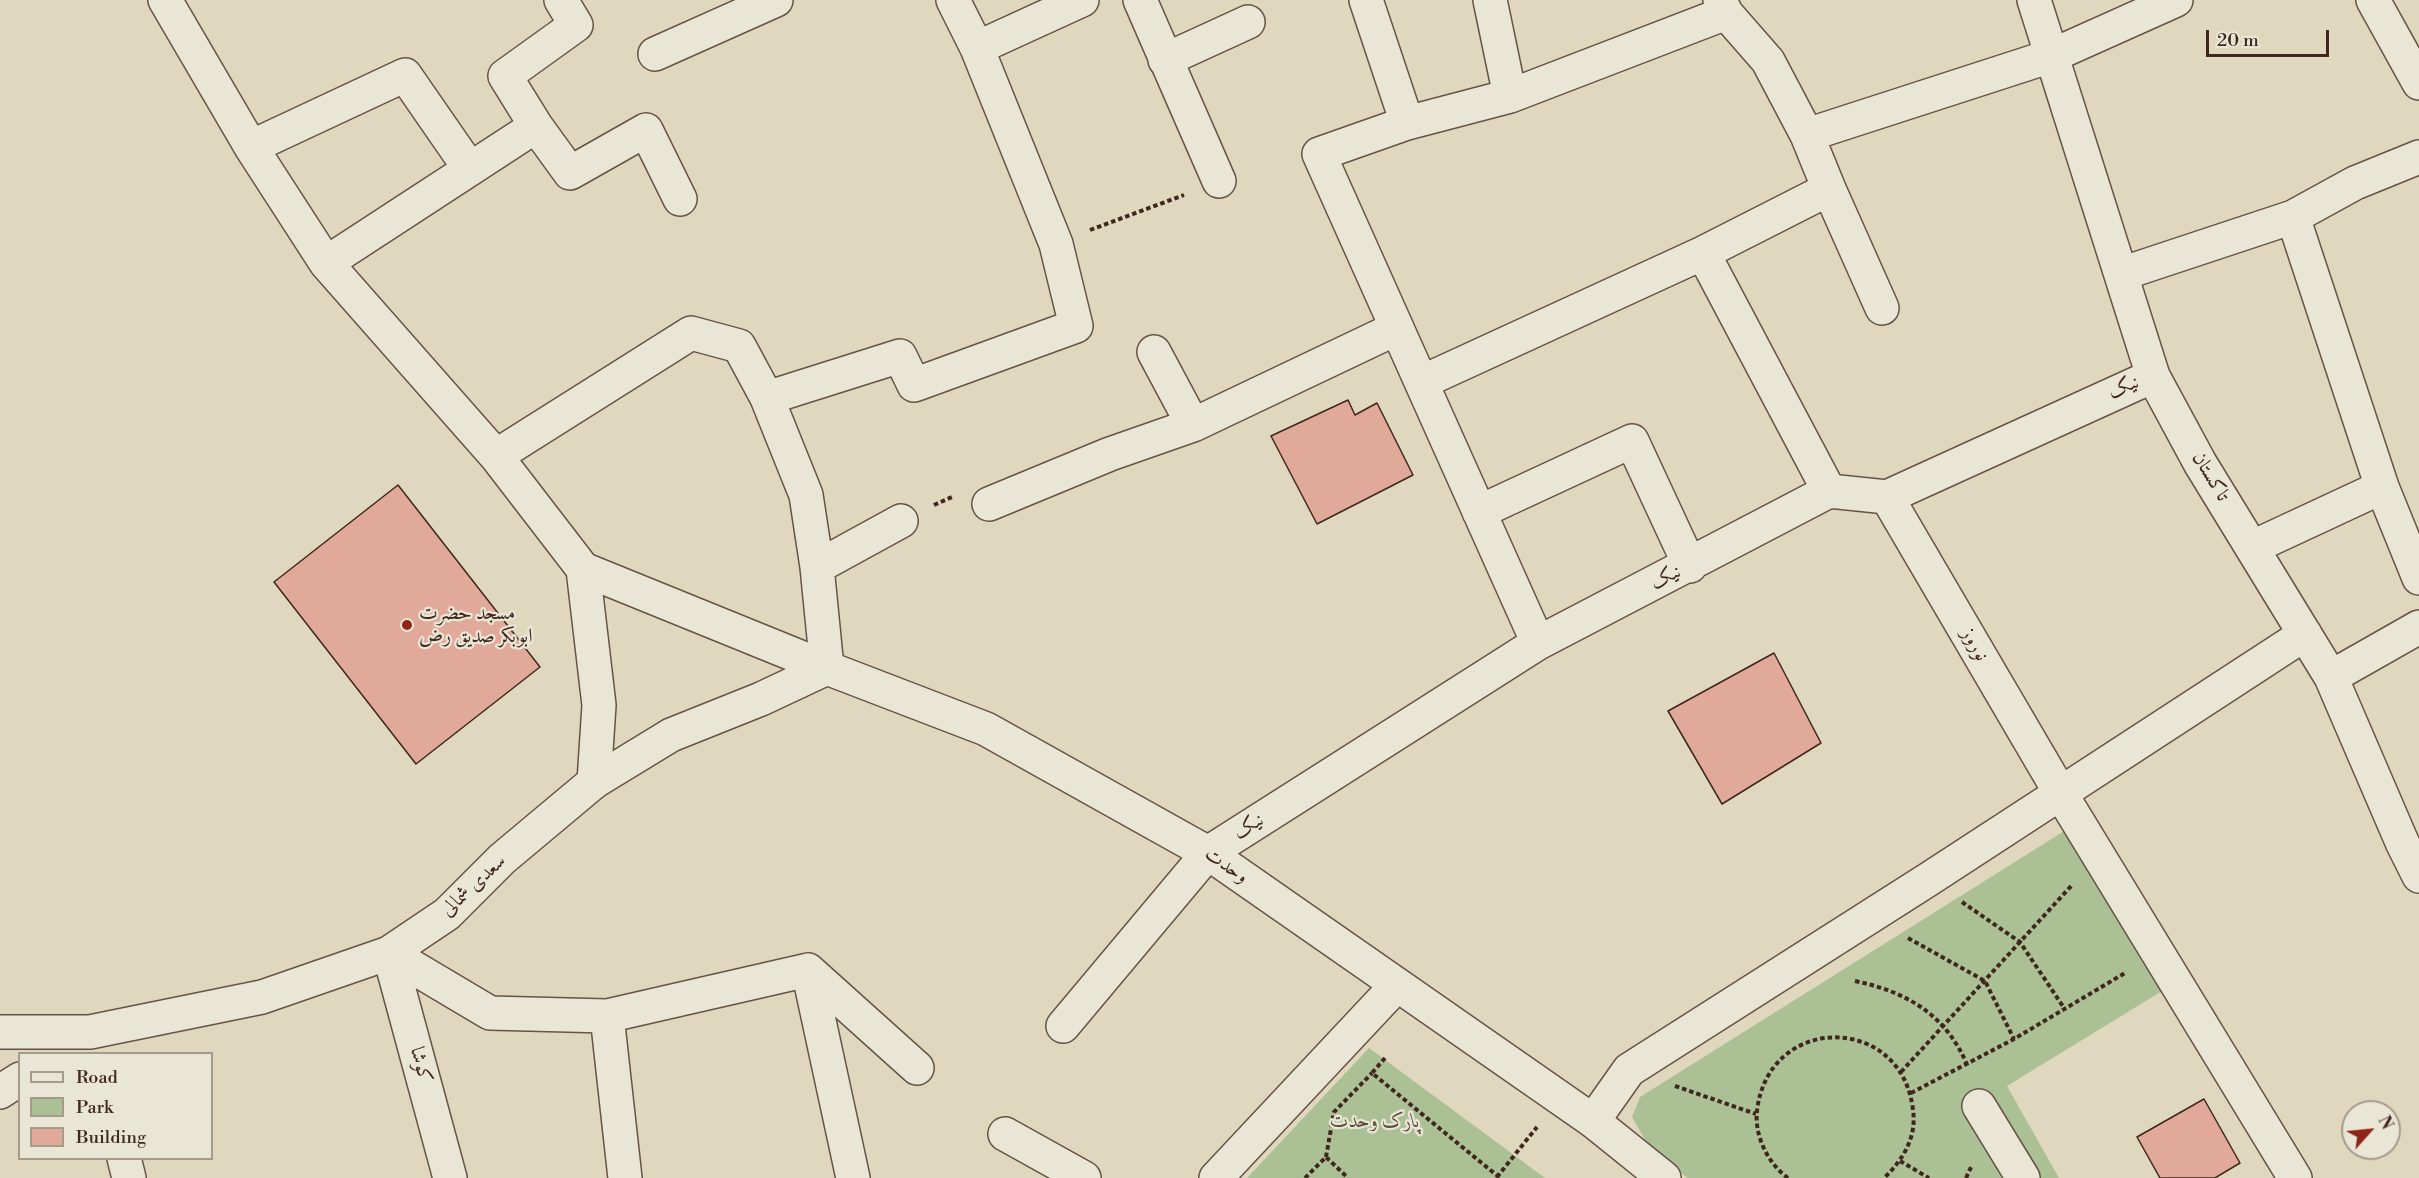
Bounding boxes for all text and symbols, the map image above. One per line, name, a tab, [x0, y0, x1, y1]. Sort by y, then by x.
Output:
scale bar	[2209, 18, 2332, 56]
text: 20 m	[2217, 29, 2259, 52]
street label: نیک	[2105, 371, 2143, 405]
street label: تاکستان	[2186, 448, 2234, 506]
street label: نیک	[1647, 560, 1685, 596]
place label: مسجد حضرت ابوبکر صدیق رض	[419, 602, 532, 649]
marker: مسجد حضرت ابوبکر صدیق رض	[400, 618, 414, 632]
street label: نوروز	[1955, 624, 1993, 666]
street label: نیک	[1229, 808, 1269, 846]
street label: وحدت	[1199, 843, 1253, 889]
street label: سعدی شمالی	[436, 850, 512, 922]
street label: کوشا	[404, 1044, 436, 1086]
legend	[18, 1052, 213, 1160]
text: Road	[76, 1066, 118, 1089]
text: Park	[76, 1096, 113, 1119]
north arrow	[2341, 1100, 2401, 1160]
park label: پارک وحدت	[1330, 1110, 1420, 1134]
text: N	[2373, 1113, 2397, 1133]
text: Building	[76, 1126, 146, 1149]

